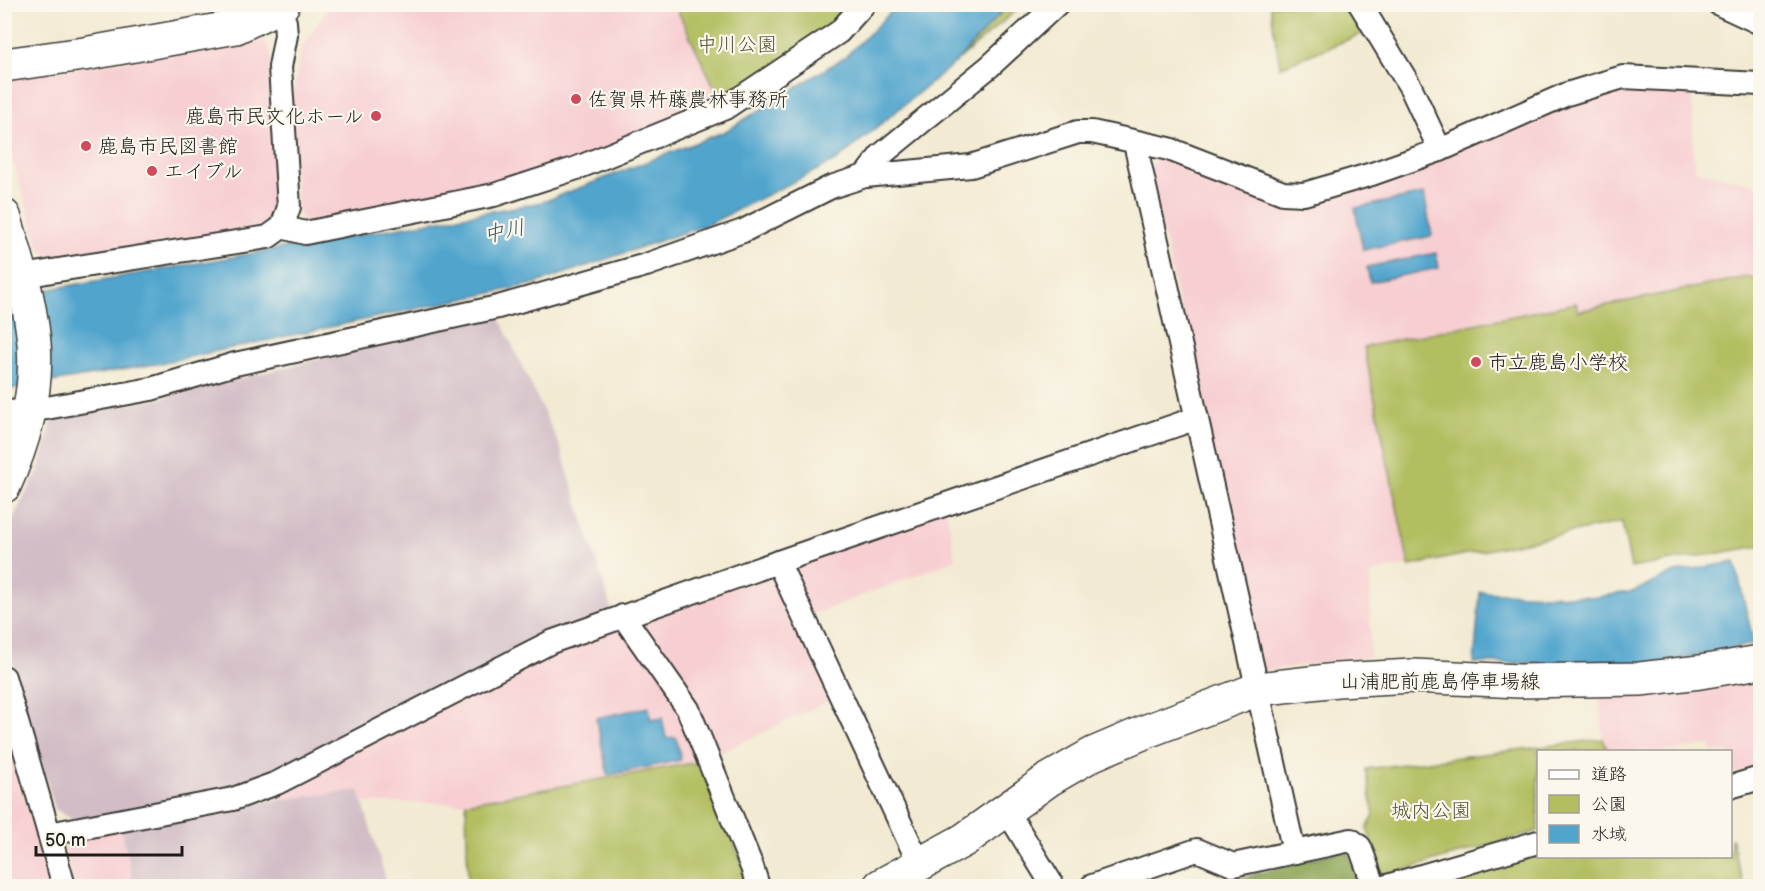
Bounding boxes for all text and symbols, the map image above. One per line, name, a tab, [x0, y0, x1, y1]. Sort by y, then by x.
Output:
park label: 中川公園	[697, 33, 777, 57]
place label: 佐賀県杵藤農林事務所	[588, 88, 788, 112]
marker: 佐賀県杵藤農林事務所	[569, 92, 583, 106]
place label: 鹿島市民文化ホール	[185, 105, 364, 129]
marker: 鹿島市民文化ホール	[369, 109, 383, 123]
place label: 鹿島市民図書館	[98, 135, 238, 159]
marker: 鹿島市民図書館	[79, 139, 93, 153]
place label: エイブル	[164, 160, 243, 184]
marker: エイブル	[145, 164, 159, 178]
water label: 中川	[481, 215, 527, 248]
place label: 市立鹿島小学校	[1488, 351, 1628, 375]
marker: 市立鹿島小学校	[1469, 355, 1483, 369]
street label: 山浦肥前鹿島停車場線	[1340, 670, 1540, 694]
legend	[1537, 750, 1732, 858]
text: 道路	[1591, 764, 1627, 785]
text: 公園	[1591, 794, 1627, 815]
park label: 城内公園	[1391, 799, 1471, 823]
scale bar	[36, 819, 182, 857]
text: 水域	[1591, 824, 1627, 845]
text: 50 m	[45, 830, 86, 851]

